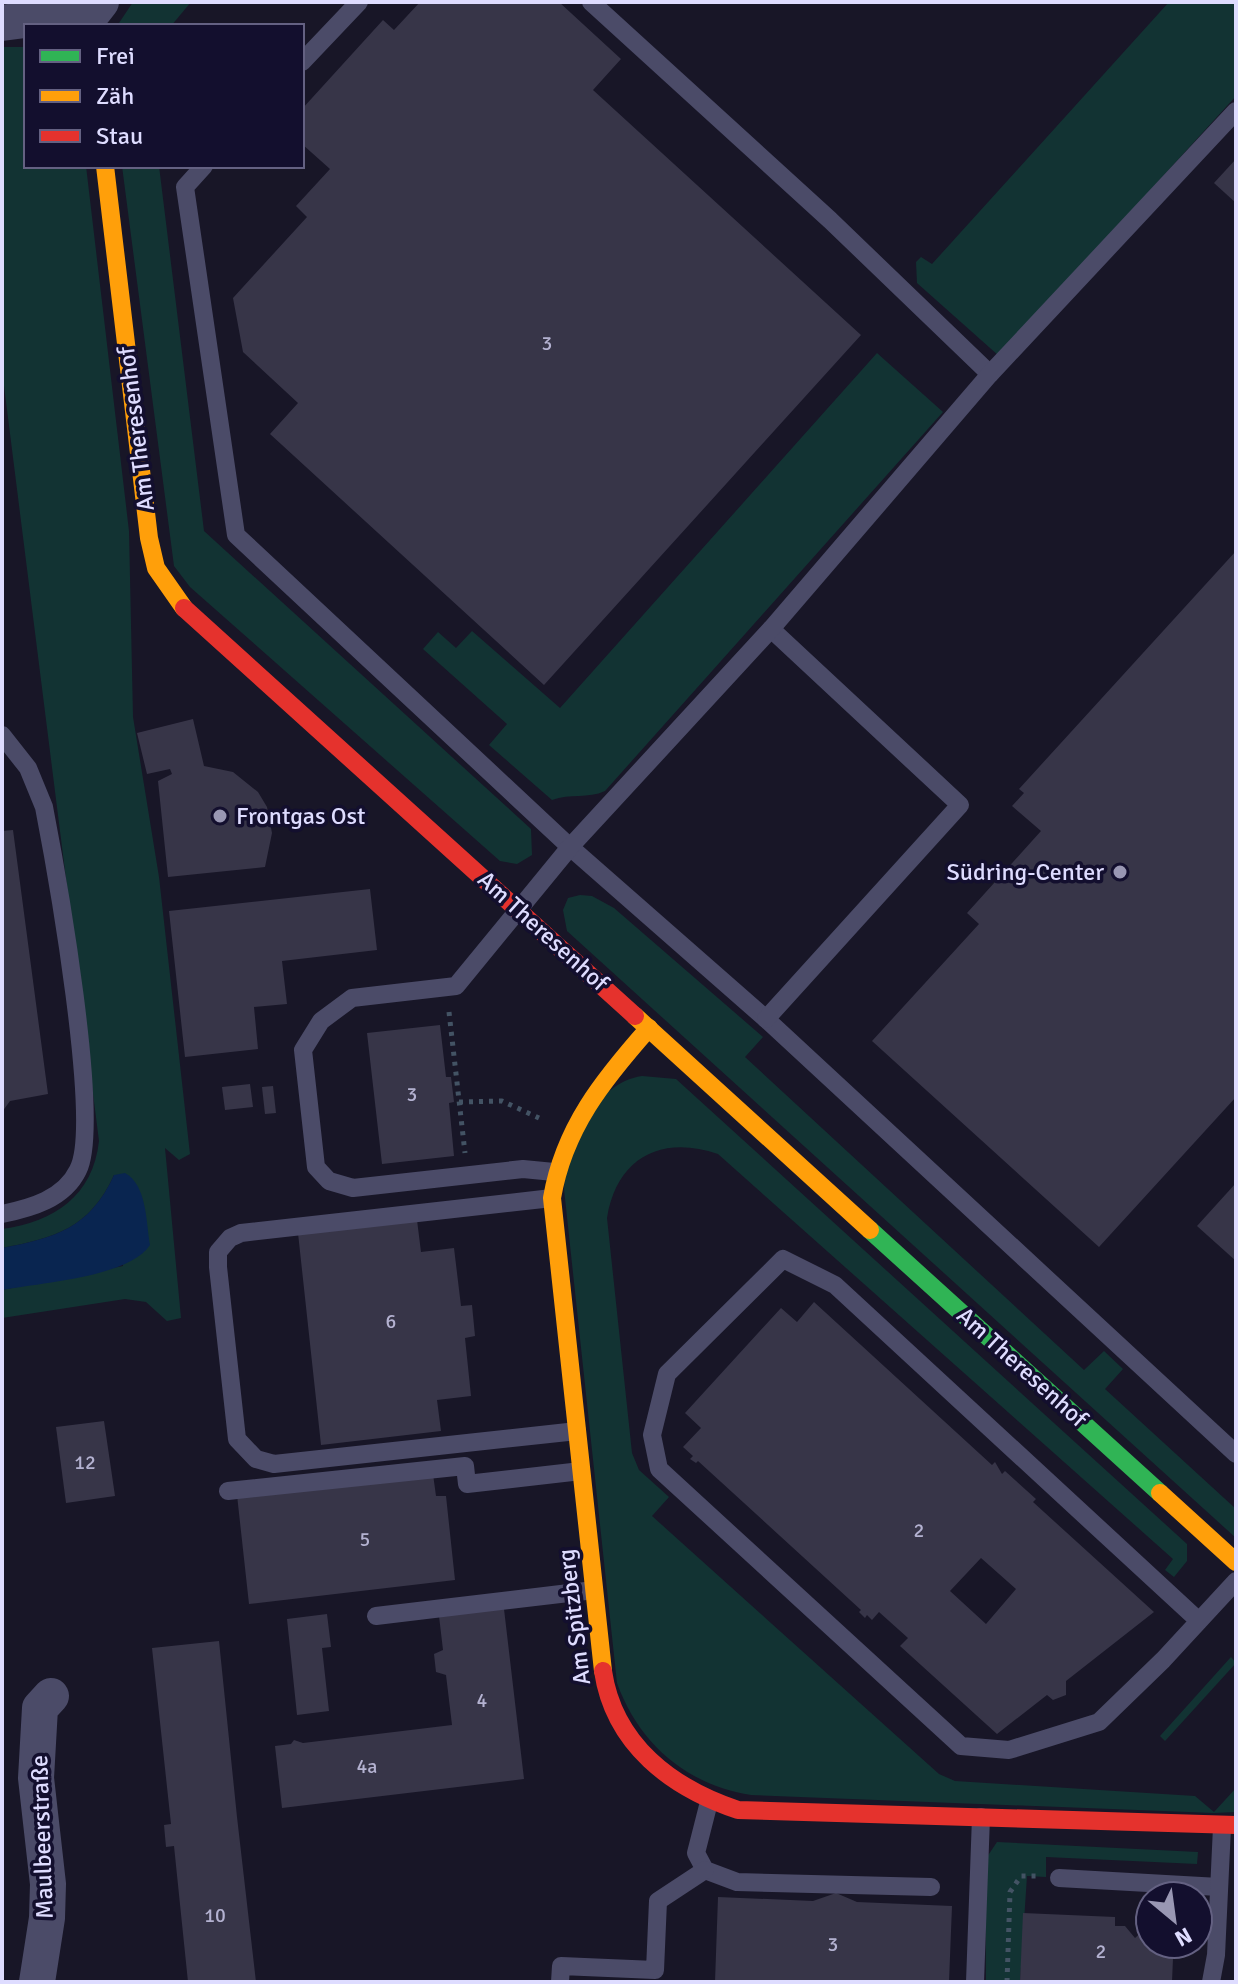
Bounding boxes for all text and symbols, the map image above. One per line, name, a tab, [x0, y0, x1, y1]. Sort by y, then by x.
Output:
legend	[24, 24, 304, 168]
text: Frei	[96, 41, 135, 71]
text: Zäh	[96, 81, 134, 111]
text: Stau	[96, 121, 143, 151]
house number: 3	[542, 331, 552, 356]
street label: Am Theresenhof	[111, 344, 161, 513]
place label: Frontgas Ost	[236, 801, 366, 831]
marker: Frontgas Ost	[211, 807, 229, 825]
place label: Südring-Center	[946, 857, 1104, 887]
marker: Südring-Center	[1111, 863, 1129, 881]
street label: Am Theresenhof	[472, 865, 615, 998]
house number: 3	[407, 1082, 417, 1107]
street label: Am Theresenhof	[951, 1301, 1094, 1434]
house number: 6	[386, 1309, 396, 1334]
house number: 12	[74, 1450, 96, 1475]
house number: 2	[914, 1518, 924, 1543]
house number: 5	[360, 1527, 370, 1552]
street label: Am Spitzberg	[551, 1547, 597, 1687]
house number: 4	[477, 1688, 488, 1713]
house number: 4a	[357, 1754, 377, 1779]
street label: Maulbeerstraße	[24, 1755, 60, 1919]
north arrow	[1134, 1880, 1214, 1960]
house number: 10	[204, 1903, 226, 1928]
text: N	[1170, 1922, 1197, 1953]
house number: 3	[828, 1932, 838, 1957]
house number: 2	[1096, 1939, 1106, 1964]

